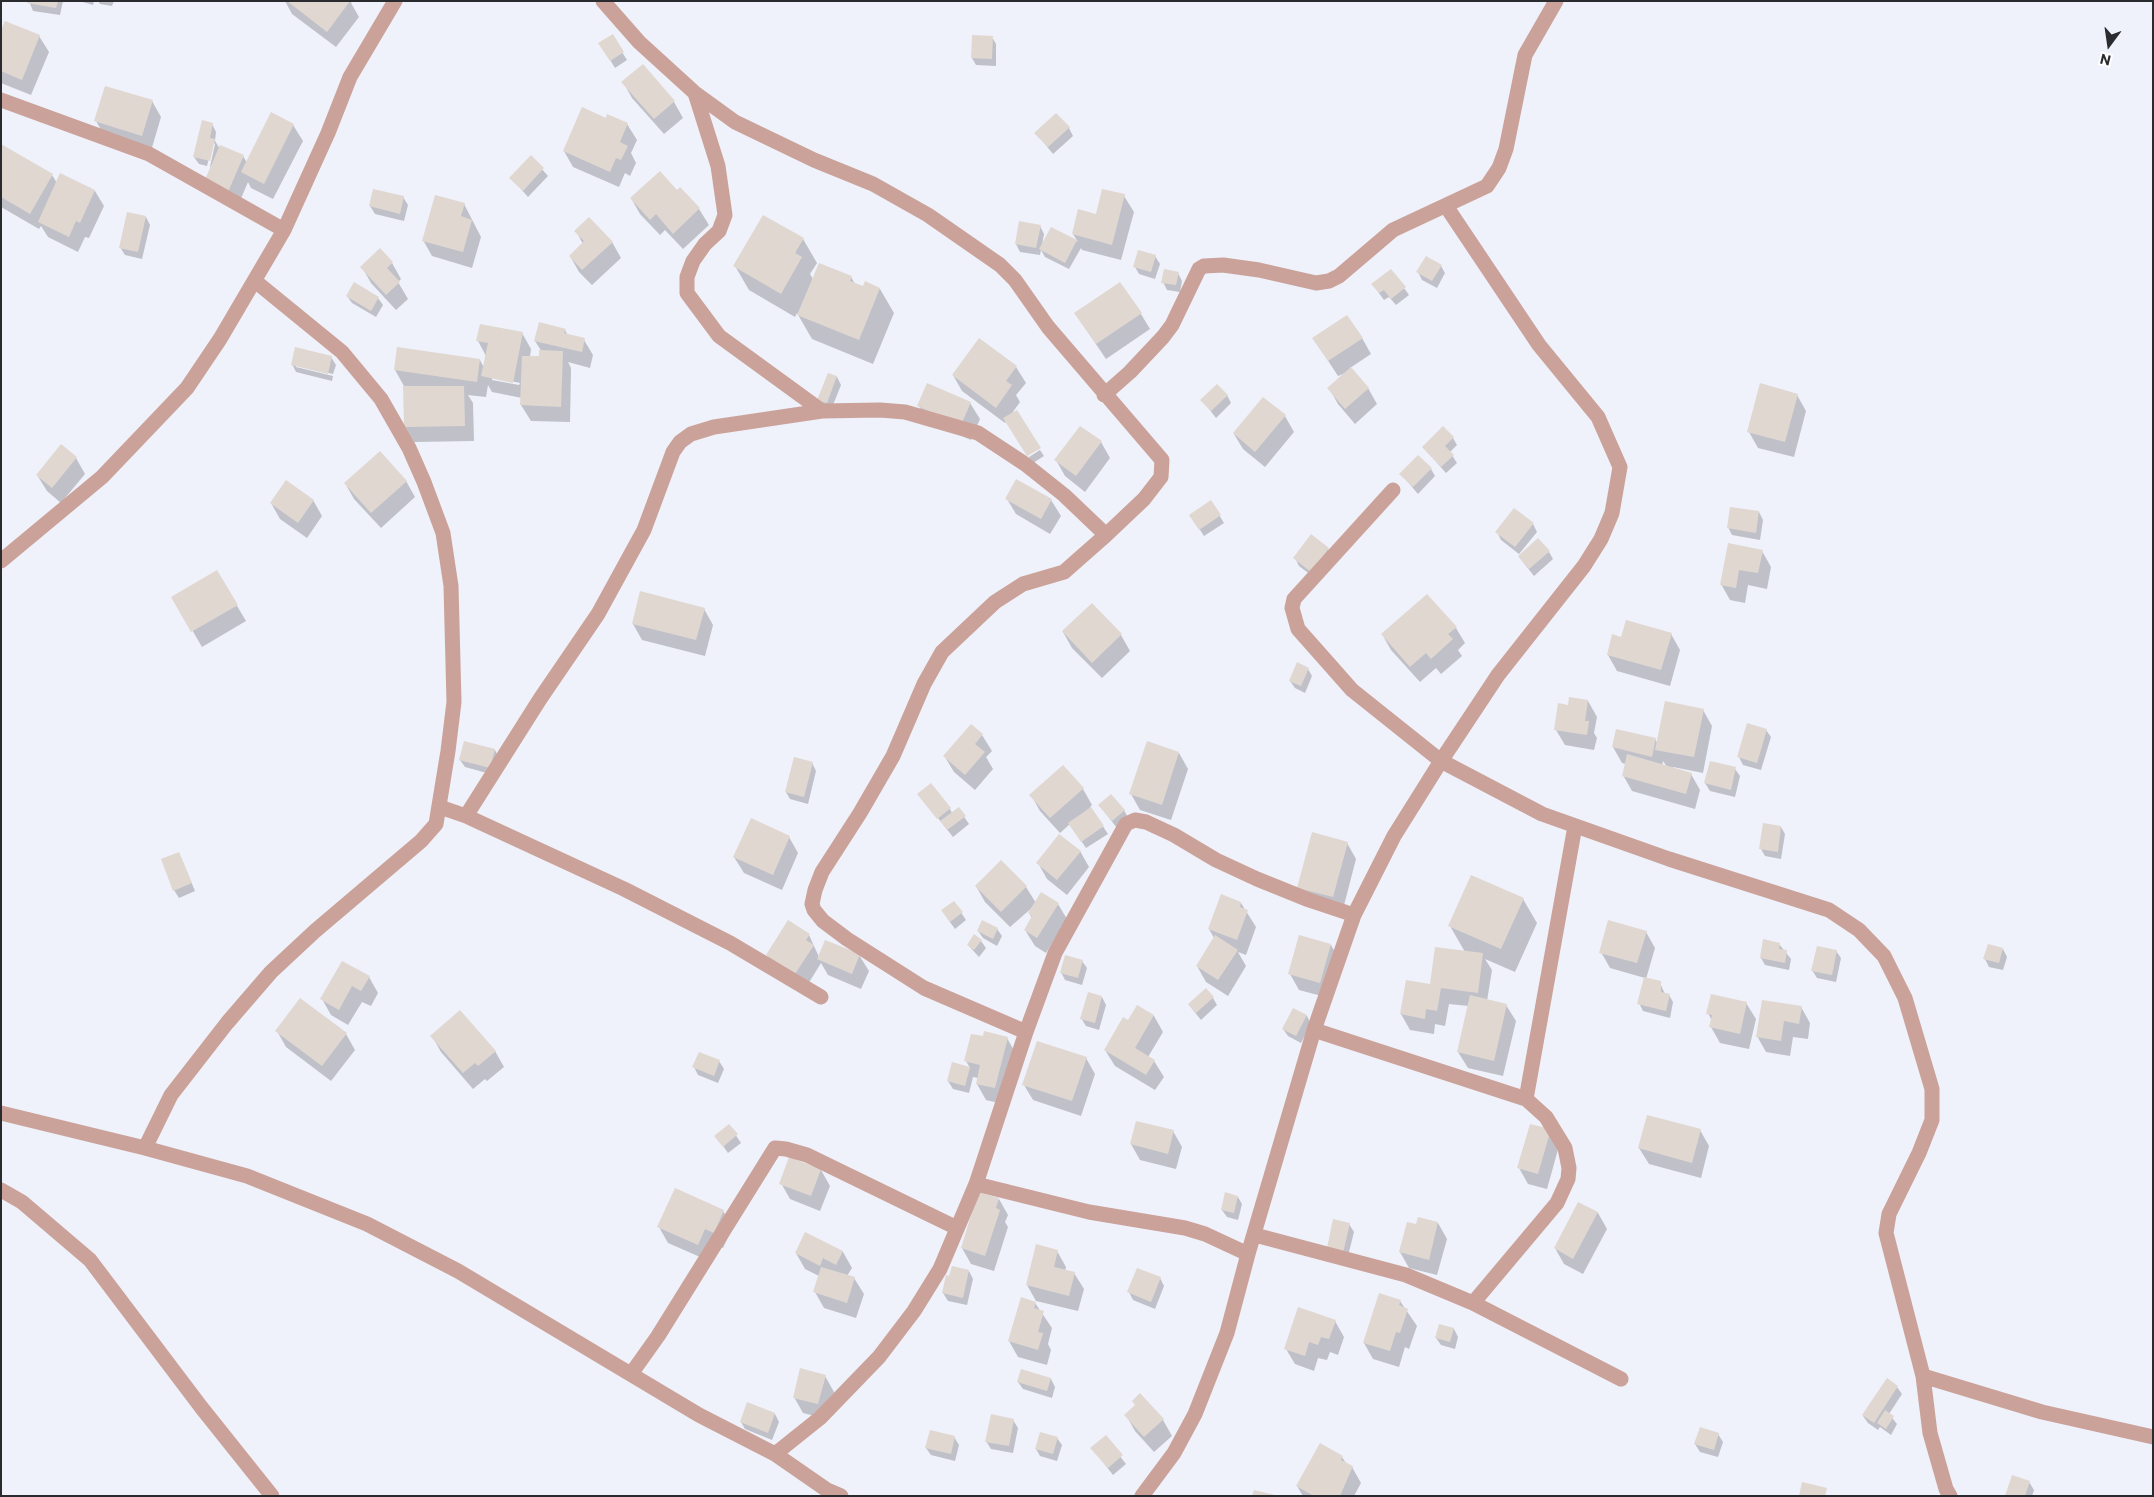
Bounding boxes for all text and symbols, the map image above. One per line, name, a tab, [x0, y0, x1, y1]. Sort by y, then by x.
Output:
north arrow	[2084, 20, 2134, 70]
text: N	[2098, 51, 2112, 70]

